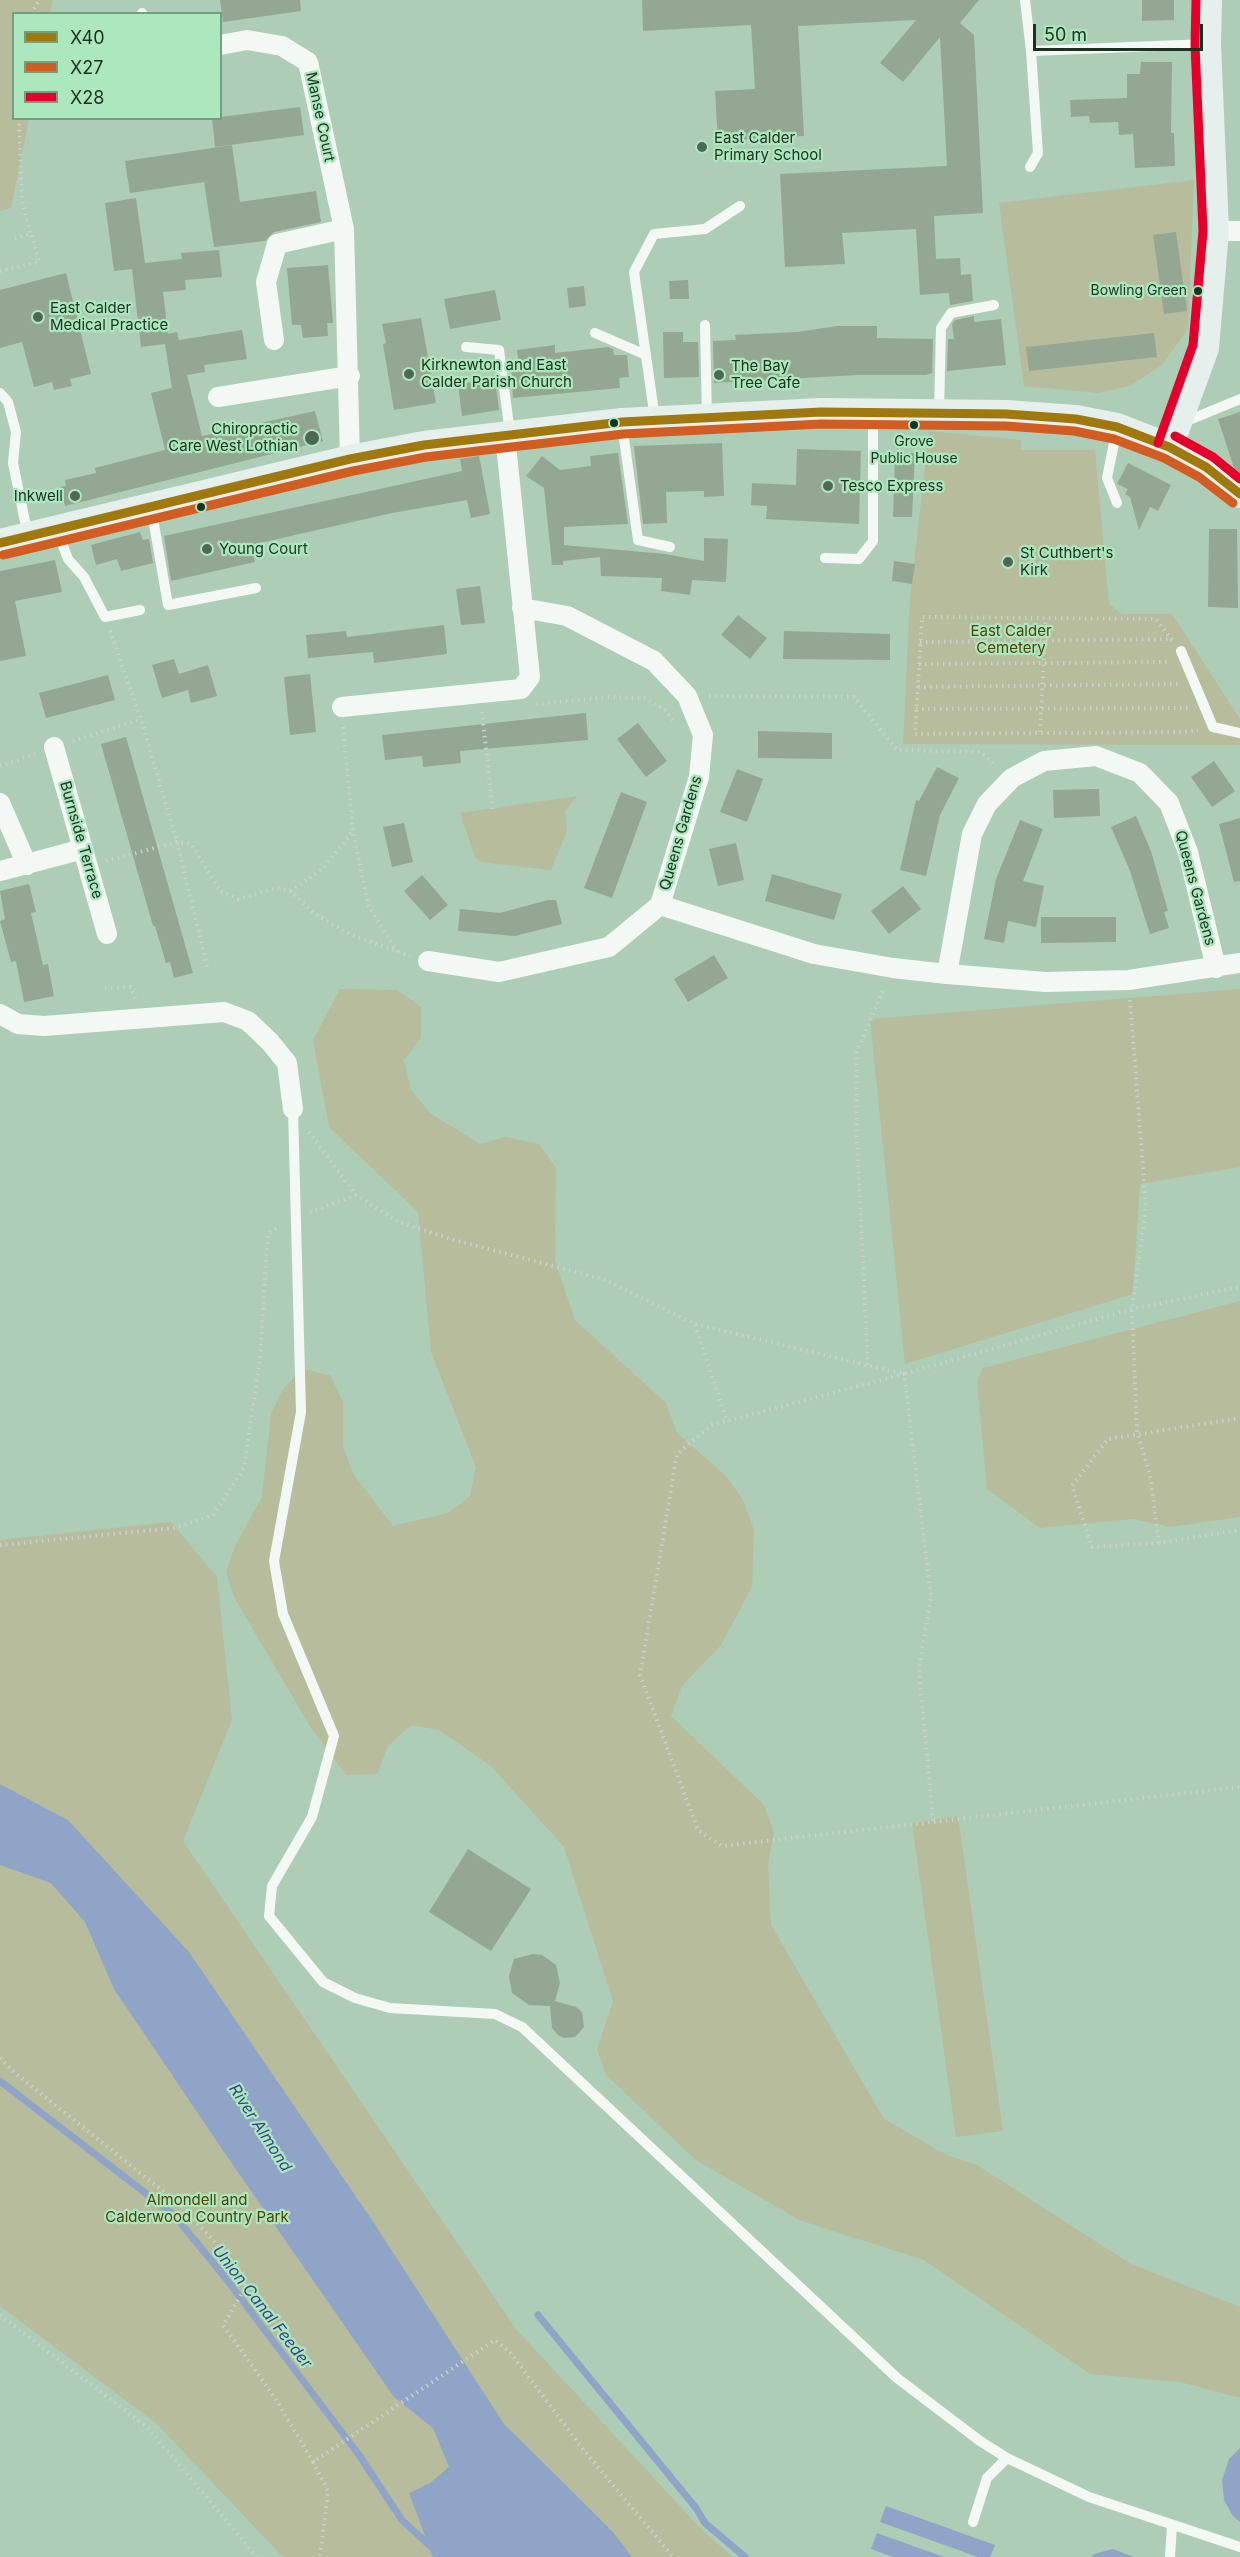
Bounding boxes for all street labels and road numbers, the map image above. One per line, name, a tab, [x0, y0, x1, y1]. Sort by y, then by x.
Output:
street label: Manse Court	[302, 70, 338, 164]
street label: Queens Gardens	[656, 774, 706, 892]
street label: Burnside Terrace	[56, 779, 106, 901]
street label: Queens Gardens	[1171, 828, 1219, 948]

